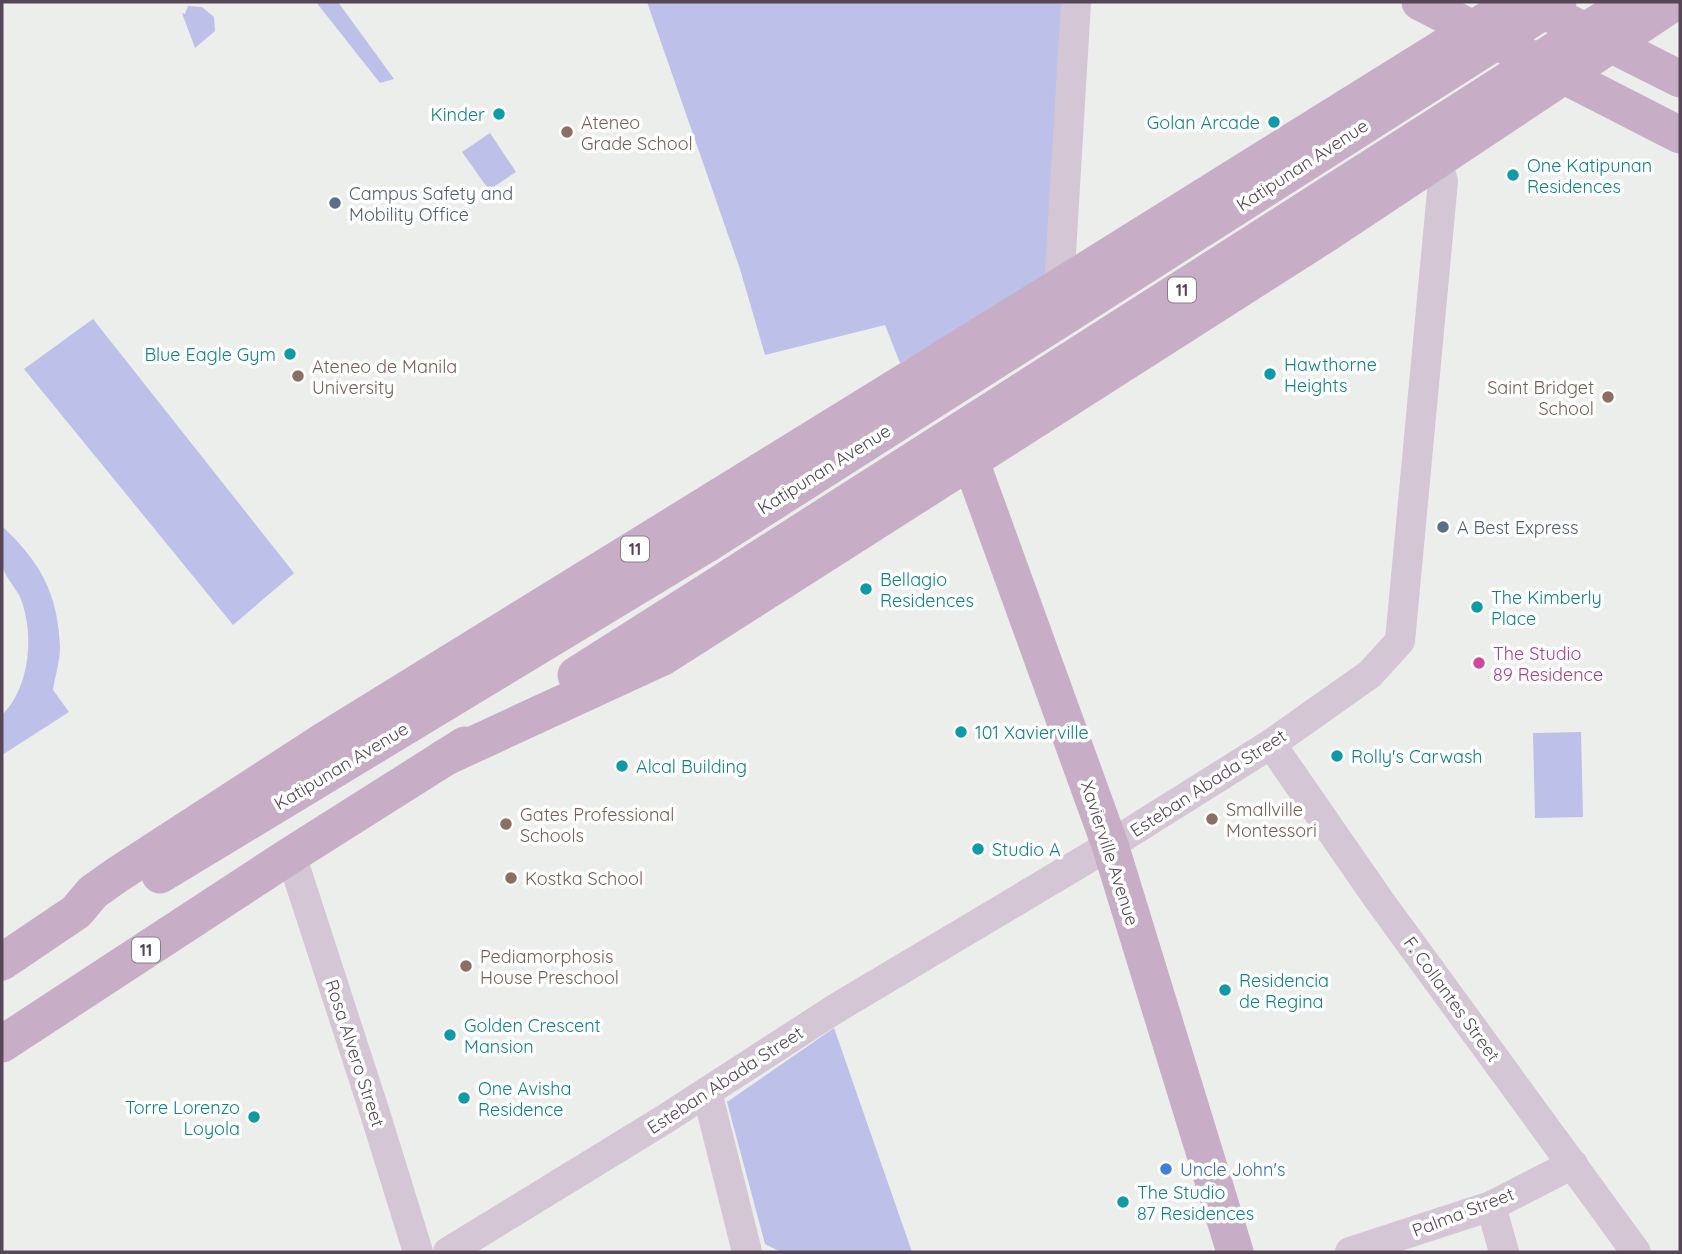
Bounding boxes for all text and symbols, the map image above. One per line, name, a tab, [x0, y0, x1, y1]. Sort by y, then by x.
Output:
place label: Kinder	[431, 103, 485, 126]
marker: Kinder	[491, 106, 507, 122]
place label: Ateneo Grade School	[581, 111, 693, 155]
place label: Golan Arcade	[1147, 111, 1260, 134]
street label: Katipunan Avenue	[1232, 114, 1372, 216]
marker: Golan Arcade	[1266, 114, 1282, 130]
marker: Ateneo Grade School	[559, 124, 575, 140]
place label: One Katipunan Residences	[1527, 154, 1652, 198]
marker: One Katipunan Residences	[1505, 167, 1521, 183]
place label: Campus Safety and Mobility Office	[349, 182, 513, 226]
marker: Campus Safety and Mobility Office	[327, 195, 343, 211]
road number: 11	[1168, 278, 1196, 302]
place label: Blue Eagle Gym	[144, 343, 276, 366]
marker: Blue Eagle Gym	[282, 346, 298, 362]
place label: Hawthorne Heights	[1284, 353, 1377, 397]
place label: Ateneo de Manila University	[312, 355, 457, 399]
marker: Hawthorne Heights	[1262, 366, 1278, 382]
marker: Ateneo de Manila University	[290, 368, 306, 384]
place label: Saint Bridget School	[1487, 376, 1594, 420]
marker: Saint Bridget School	[1600, 389, 1616, 405]
street label: Katipunan Avenue	[753, 419, 895, 519]
place label: A Best Express	[1457, 516, 1578, 539]
marker: A Best Express	[1435, 519, 1451, 535]
road number: 11	[621, 536, 649, 562]
place label: Bellagio Residences	[880, 568, 974, 612]
marker: Bellagio Residences	[858, 581, 874, 597]
place label: The Kimberly Place	[1491, 586, 1602, 630]
marker: The Kimberly Place	[1469, 599, 1485, 615]
place label: The Studio 89 Residence	[1493, 642, 1603, 686]
marker: The Studio 89 Residence	[1471, 655, 1487, 671]
street label: Katipunan Avenue	[270, 717, 412, 815]
place label: 101 Xavierville	[975, 721, 1089, 744]
marker: 101 Xavierville	[953, 724, 969, 740]
street label: Esteban Abada Street	[1126, 724, 1290, 842]
place label: Rolly's Carwash	[1351, 745, 1483, 768]
marker: Rolly's Carwash	[1329, 748, 1345, 764]
place label: Alcal Building	[636, 755, 747, 778]
marker: Alcal Building	[614, 758, 630, 774]
street label: Xavierville Avenue	[1076, 778, 1144, 928]
place label: Smallville Montessori	[1226, 798, 1317, 842]
place label: Gates Professional Schools	[520, 803, 674, 847]
marker: Smallville Montessori	[1204, 811, 1220, 827]
marker: Gates Professional Schools	[498, 816, 514, 832]
place label: Studio A	[992, 838, 1061, 861]
marker: Studio A	[970, 841, 986, 857]
place label: Kostka School	[525, 867, 643, 890]
marker: Kostka School	[503, 870, 519, 886]
street label: F. Collantes Street	[1399, 932, 1505, 1066]
road number: 11	[132, 938, 160, 962]
place label: Pediamorphosis House Preschool	[480, 945, 619, 989]
marker: Pediamorphosis House Preschool	[458, 958, 474, 974]
place label: Residencia de Regina	[1239, 969, 1329, 1013]
street label: Rosa Alvero Street	[320, 976, 390, 1130]
marker: Residencia de Regina	[1217, 982, 1233, 998]
place label: Golden Crescent Mansion	[464, 1014, 601, 1058]
street label: Esteban Abada Street	[643, 1021, 807, 1139]
marker: Golden Crescent Mansion	[442, 1027, 458, 1043]
place label: One Avisha Residence	[478, 1077, 571, 1121]
marker: One Avisha Residence	[456, 1090, 472, 1106]
place label: Torre Lorenzo Loyola	[125, 1096, 240, 1140]
marker: Torre Lorenzo Loyola	[246, 1109, 262, 1125]
place label: Uncle John's	[1180, 1158, 1285, 1181]
marker: Uncle John's	[1158, 1161, 1174, 1177]
place label: The Studio 87 Residences	[1137, 1181, 1254, 1225]
street label: Palma Street	[1409, 1182, 1517, 1242]
marker: The Studio 87 Residences	[1115, 1194, 1131, 1210]

